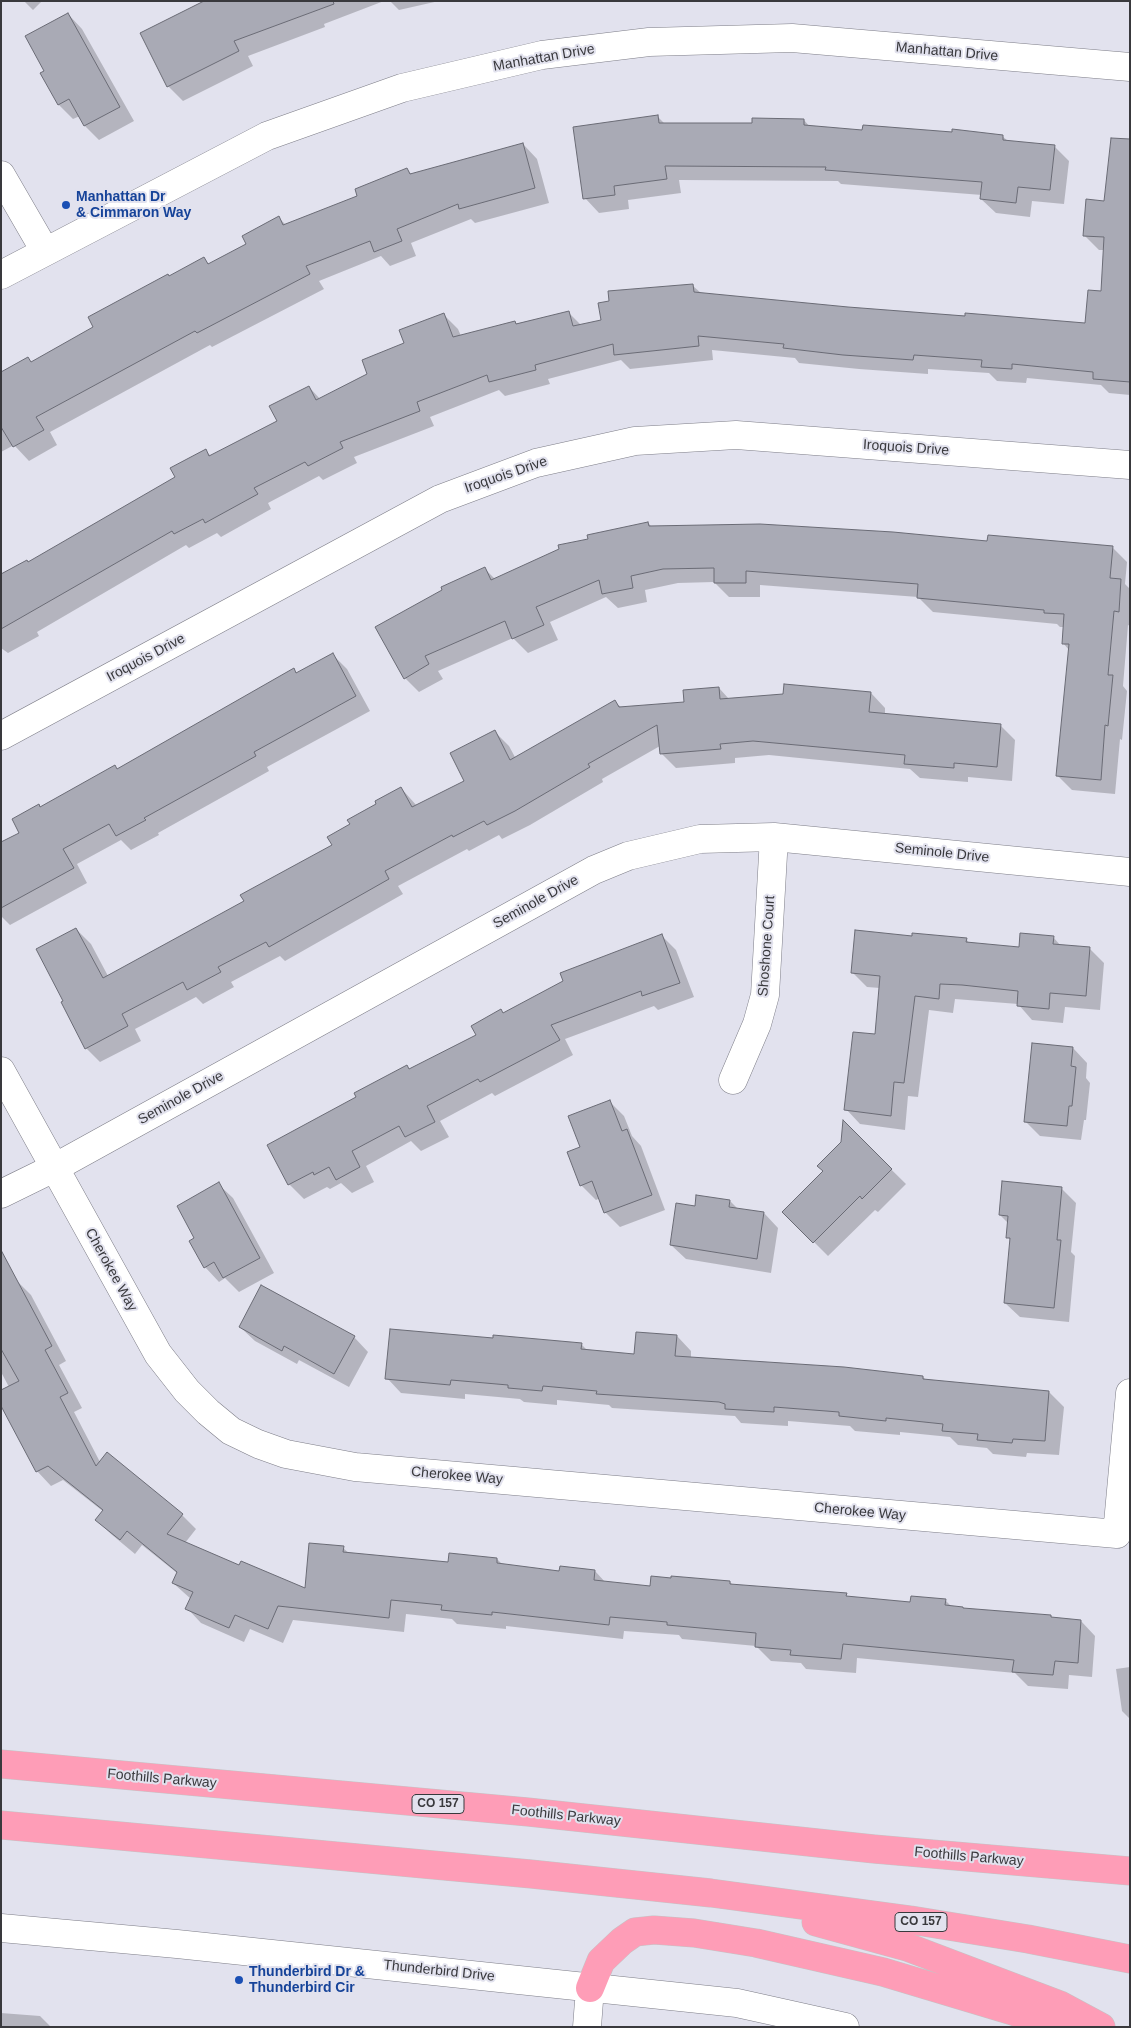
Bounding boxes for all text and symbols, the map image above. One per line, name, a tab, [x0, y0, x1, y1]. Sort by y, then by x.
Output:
street label: Manhattan Drive	[895, 39, 999, 65]
street label: Manhattan Drive	[492, 41, 596, 75]
place label: Manhattan Dr & Cimmaron Way	[76, 189, 191, 222]
marker: Manhattan Dr & Cimmaron Way	[60, 199, 72, 211]
street label: Iroquois Drive	[862, 437, 950, 459]
street label: Iroquois Drive	[462, 453, 550, 497]
street label: Iroquois Drive	[104, 630, 188, 686]
street label: Seminole Drive	[894, 840, 990, 866]
street label: Seminole Drive	[490, 872, 582, 932]
street label: Shoshone Court	[755, 895, 779, 997]
street label: Seminole Drive	[135, 1068, 227, 1128]
street label: Cherokee Way	[81, 1226, 141, 1314]
street label: Cherokee Way	[410, 1464, 504, 1488]
street label: Cherokee Way	[813, 1500, 907, 1524]
street label: Foothills Parkway	[107, 1766, 217, 1792]
road number: CO 157	[412, 1795, 464, 1814]
street label: Foothills Parkway	[511, 1802, 621, 1830]
street label: Foothills Parkway	[914, 1844, 1024, 1870]
road number: CO 157	[895, 1912, 947, 1931]
street label: Thunderbird Drive	[382, 1957, 496, 1985]
place label: Thunderbird Dr & Thunderbird Cir	[249, 1964, 365, 1996]
marker: Thunderbird Dr & Thunderbird Cir	[233, 1974, 245, 1986]

